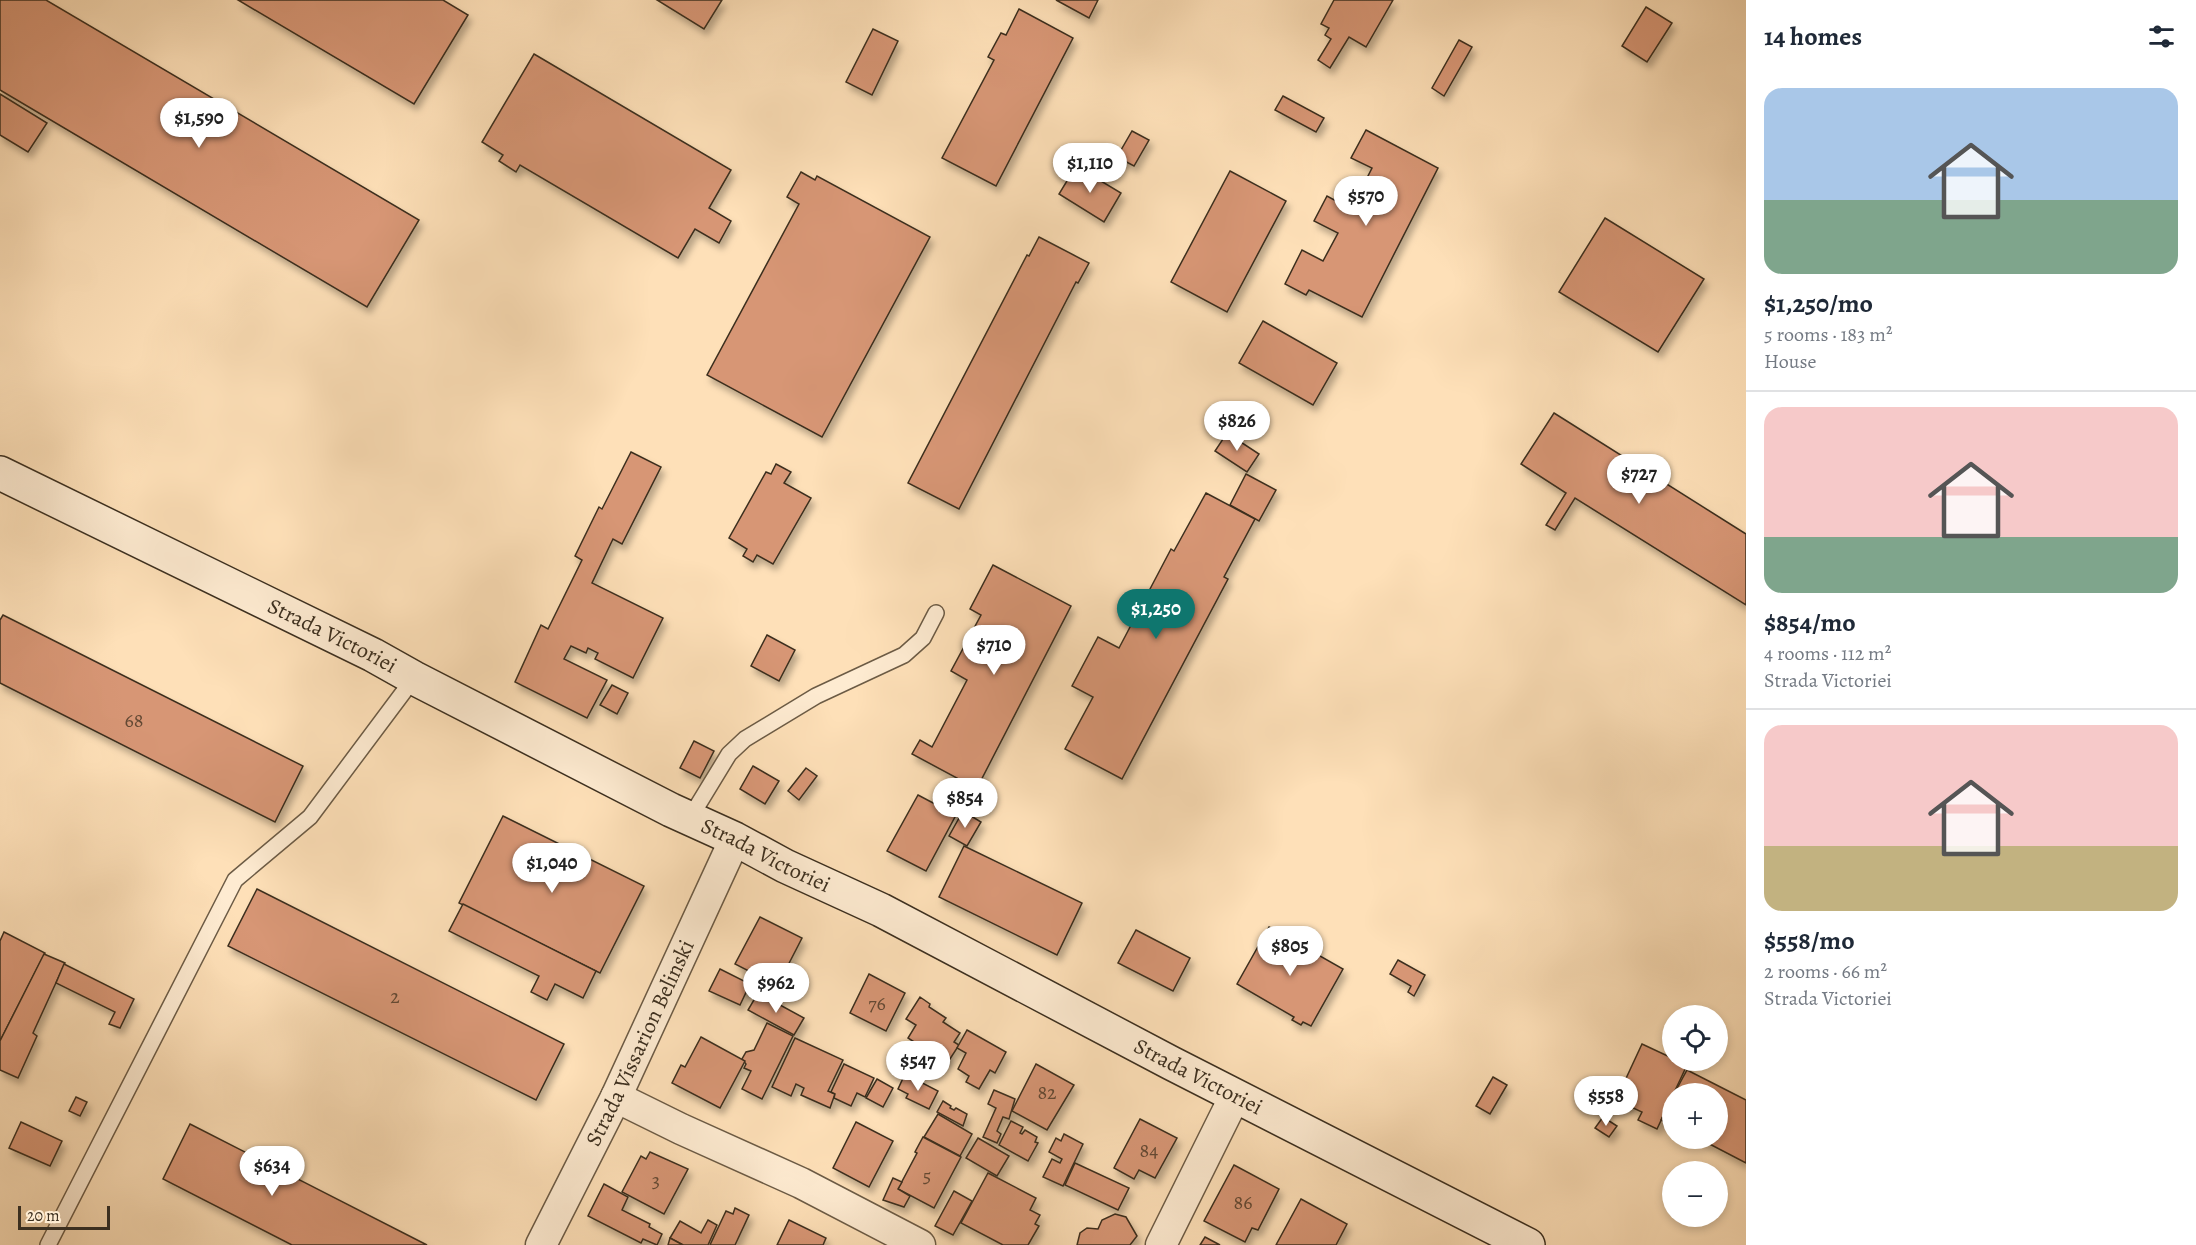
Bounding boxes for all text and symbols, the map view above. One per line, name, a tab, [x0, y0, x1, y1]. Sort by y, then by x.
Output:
text: 14 homes	[1764, 19, 1862, 54]
icon: filters	[2145, 20, 2178, 53]
pin: $1,590	[150, 98, 248, 149]
text: $1,590	[174, 104, 224, 131]
icon: home	[1917, 127, 2025, 235]
pin: $1,110	[1041, 143, 1139, 194]
text: $1,110	[1067, 149, 1113, 176]
pin: $570	[1330, 176, 1402, 227]
text: $570	[1348, 182, 1384, 209]
text: $1,250/mo	[1764, 286, 1873, 321]
text: 5 rooms · 183 m²	[1764, 321, 1893, 348]
text: House	[1764, 348, 1816, 375]
pin: $826	[1201, 401, 1273, 452]
text: $826	[1218, 407, 1256, 434]
icon: home	[1917, 446, 2025, 554]
pin: $727	[1603, 454, 1675, 505]
text: $727	[1621, 460, 1657, 487]
pin: $1,250	[1107, 589, 1205, 640]
street label: Strada Victoriei	[263, 591, 403, 681]
text: $1,250	[1131, 595, 1181, 622]
text: $854/mo	[1764, 605, 1856, 640]
pin: $710	[958, 625, 1030, 676]
text: $710	[976, 631, 1012, 658]
text: 4 rooms · 112 m²	[1764, 640, 1891, 667]
text: Strada Victoriei	[1764, 667, 1892, 694]
house number: 68	[125, 707, 143, 734]
icon: home	[1917, 764, 2025, 872]
pin: $854	[929, 778, 1001, 829]
text: $854	[947, 784, 983, 811]
street label: Strada Victoriei	[696, 811, 835, 900]
pin: $1,040	[503, 843, 601, 894]
text: $1,040	[526, 849, 578, 876]
text: $558/mo	[1764, 923, 1855, 958]
pin: $805	[1254, 926, 1326, 977]
text: $805	[1271, 932, 1309, 959]
street label: Strada Vissarion Belinski	[578, 935, 702, 1151]
text: 2 rooms · 66 m²	[1764, 958, 1887, 985]
pin: $962	[740, 963, 812, 1014]
text: $962	[757, 969, 795, 996]
house number: 2	[390, 983, 400, 1010]
text: Strada Victoriei	[1764, 985, 1892, 1012]
house number: 76	[868, 990, 886, 1017]
map controls	[1662, 1005, 1728, 1227]
button: locate	[1662, 1005, 1728, 1071]
street label: Strada Victoriei	[1129, 1031, 1268, 1122]
pin: $547	[882, 1041, 954, 1092]
text: $547	[900, 1047, 936, 1074]
pin: $558	[1570, 1076, 1642, 1127]
house number: 82	[1037, 1079, 1057, 1106]
text: $558	[1588, 1082, 1624, 1109]
button: +	[1662, 1083, 1728, 1149]
house number: 84	[1140, 1137, 1158, 1164]
pin: $634	[236, 1146, 308, 1197]
text: $634	[254, 1152, 290, 1179]
button: −	[1662, 1161, 1728, 1227]
house number: 5	[923, 1162, 931, 1189]
house number: 3	[652, 1167, 660, 1194]
house number: 86	[1234, 1189, 1252, 1216]
scale bar	[18, 1203, 110, 1230]
text: 20 m	[27, 1205, 60, 1227]

